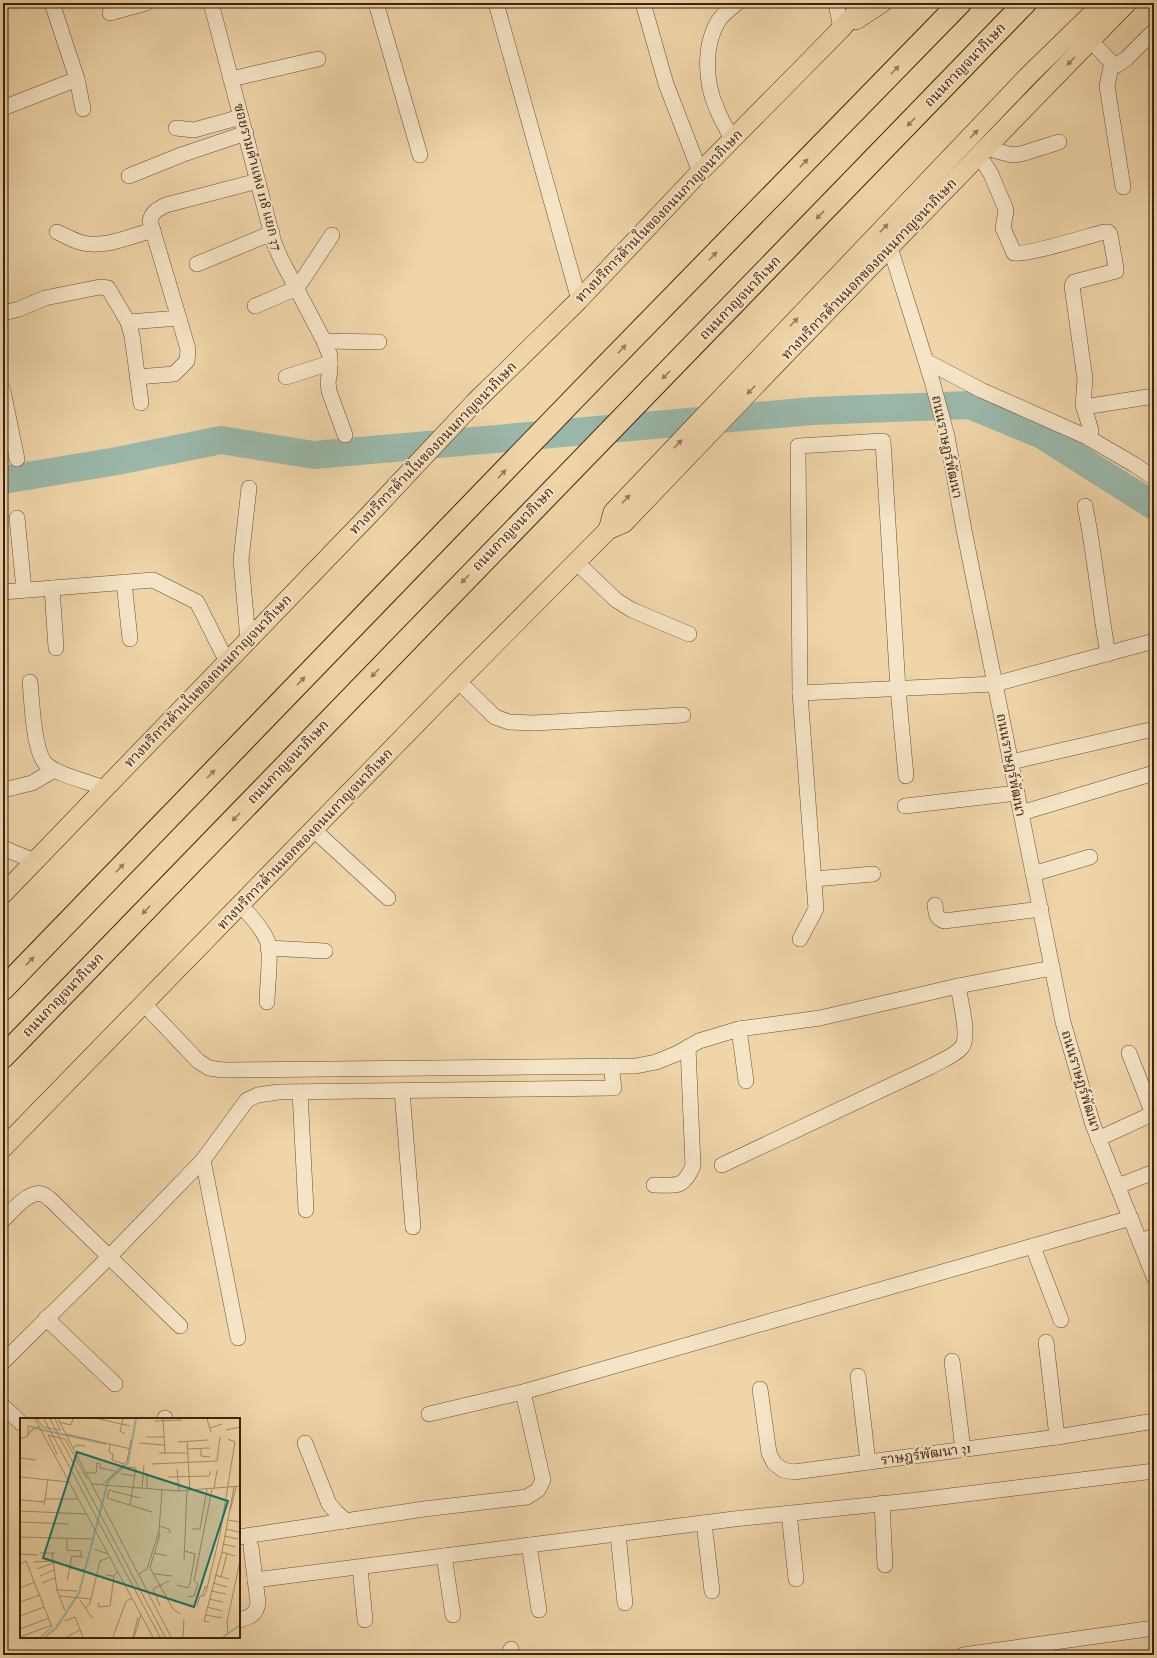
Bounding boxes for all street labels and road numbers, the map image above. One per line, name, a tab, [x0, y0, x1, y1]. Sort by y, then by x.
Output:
street label: ถนนกาญจนาภิเษก	[921, 19, 1009, 111]
street label: ซอยรามคำแหง 118 แยก 37	[230, 101, 286, 253]
street label: ทางบริการด้านในของถนนกาญจนาภิเษก	[572, 126, 746, 306]
street label: ทางบริการด้านนอกของถนนกาญจนาภิเษก	[778, 175, 960, 363]
street label: ถนนกาญจนาภิเษก	[696, 253, 784, 343]
street label: ทางบริการด้านในของถนนกาญจนาภิเษก	[346, 358, 520, 538]
street label: ถนนราษฏร์พัฒนา	[928, 394, 967, 500]
street label: ถนนกาญจนาภิเษก	[469, 484, 557, 574]
street label: ทางบริการด้านในของถนนกาญจนาภิเษก	[121, 591, 295, 771]
street label: ถนนราษฏร์พัฒนา	[993, 712, 1030, 818]
street label: ถนนกาญจนาภิเษก	[244, 717, 332, 807]
street label: ทางบริการด้านนอกของถนนกาญจนาภิเษก	[214, 745, 396, 933]
street label: ถนนกาญจนาภิเษก	[19, 949, 107, 1041]
street label: ถนนราษฏร์พัฒนา	[1058, 1028, 1105, 1134]
street label: ราษฎร์พัฒนา 31	[879, 1438, 972, 1469]

